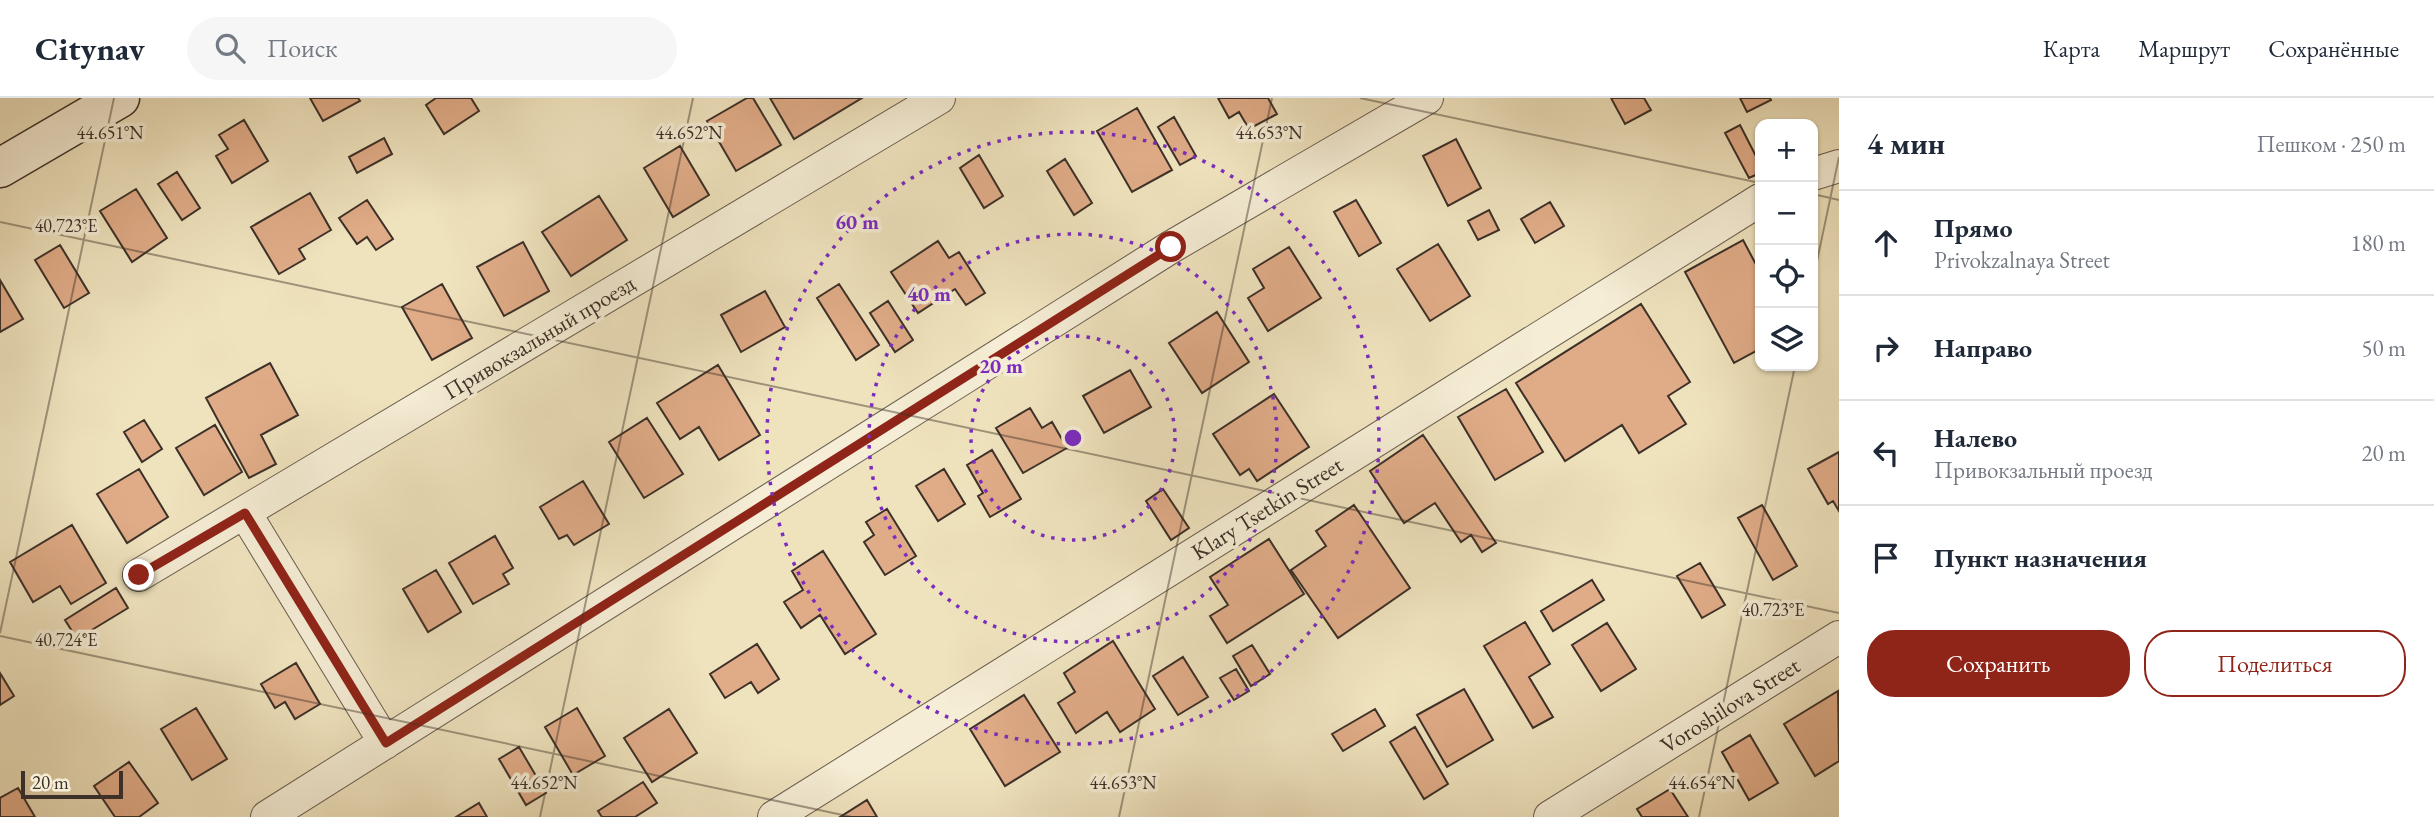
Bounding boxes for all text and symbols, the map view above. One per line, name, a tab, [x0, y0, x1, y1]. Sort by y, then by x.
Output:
search box	[187, 17, 677, 80]
text: Citynav	[35, 27, 145, 70]
icon: search	[211, 29, 249, 67]
text: Поиск	[267, 31, 337, 65]
text: Карта	[2043, 33, 2100, 64]
text: Маршрут	[2138, 33, 2230, 64]
text: Сохранённые	[2268, 33, 2399, 64]
map controls	[1755, 119, 1818, 371]
button: +	[1755, 119, 1818, 182]
text: 44.651°N	[77, 121, 144, 144]
text: 44.652°N	[656, 121, 723, 144]
text: 44.653°N	[1236, 121, 1303, 144]
text: 4 мин	[1867, 124, 1945, 163]
text: Пешком · 250 m	[2257, 129, 2406, 159]
button: −	[1755, 182, 1818, 245]
text: 60 m	[835, 208, 879, 235]
text: Прямо	[1934, 211, 2013, 245]
text: 40.723°E	[35, 214, 97, 237]
icon: ahead	[1867, 224, 1905, 262]
text: 180 m	[2350, 228, 2406, 258]
route start	[1155, 231, 1186, 262]
button: locate	[1755, 245, 1818, 308]
text: Privokzalnaya Street	[1934, 245, 2110, 275]
street label: Привокзальный проезд	[438, 268, 641, 406]
text: 40 m	[907, 280, 951, 307]
button: layers	[1755, 308, 1818, 371]
icon: right	[1867, 329, 1905, 367]
text: Направо	[1934, 331, 2032, 365]
text: 50 m	[2361, 333, 2406, 363]
text: 20 m	[979, 352, 1023, 379]
text: Налево	[1934, 421, 2017, 455]
centre of rings	[1061, 426, 1085, 450]
icon: left	[1867, 434, 1905, 472]
text: 20 m	[2361, 438, 2406, 468]
street label: Klary Tsetkin Street	[1186, 449, 1349, 567]
text: Привокзальный проезд	[1934, 455, 2153, 485]
icon: arrive	[1867, 539, 1905, 577]
text: Пункт назначения	[1934, 541, 2147, 575]
route end	[123, 559, 154, 590]
text: 40.723°E	[1742, 598, 1804, 621]
text: 40.724°E	[35, 628, 97, 651]
button: Сохранить	[1867, 630, 2130, 697]
button: Поделиться	[2144, 630, 2406, 697]
street label: Voroshilova Street	[1655, 650, 1806, 760]
scale bar	[21, 768, 122, 800]
text: 20 m	[32, 770, 69, 795]
text: 44.652°N	[511, 771, 578, 794]
text: 44.653°N	[1090, 771, 1157, 794]
text: 44.654°N	[1669, 771, 1736, 794]

